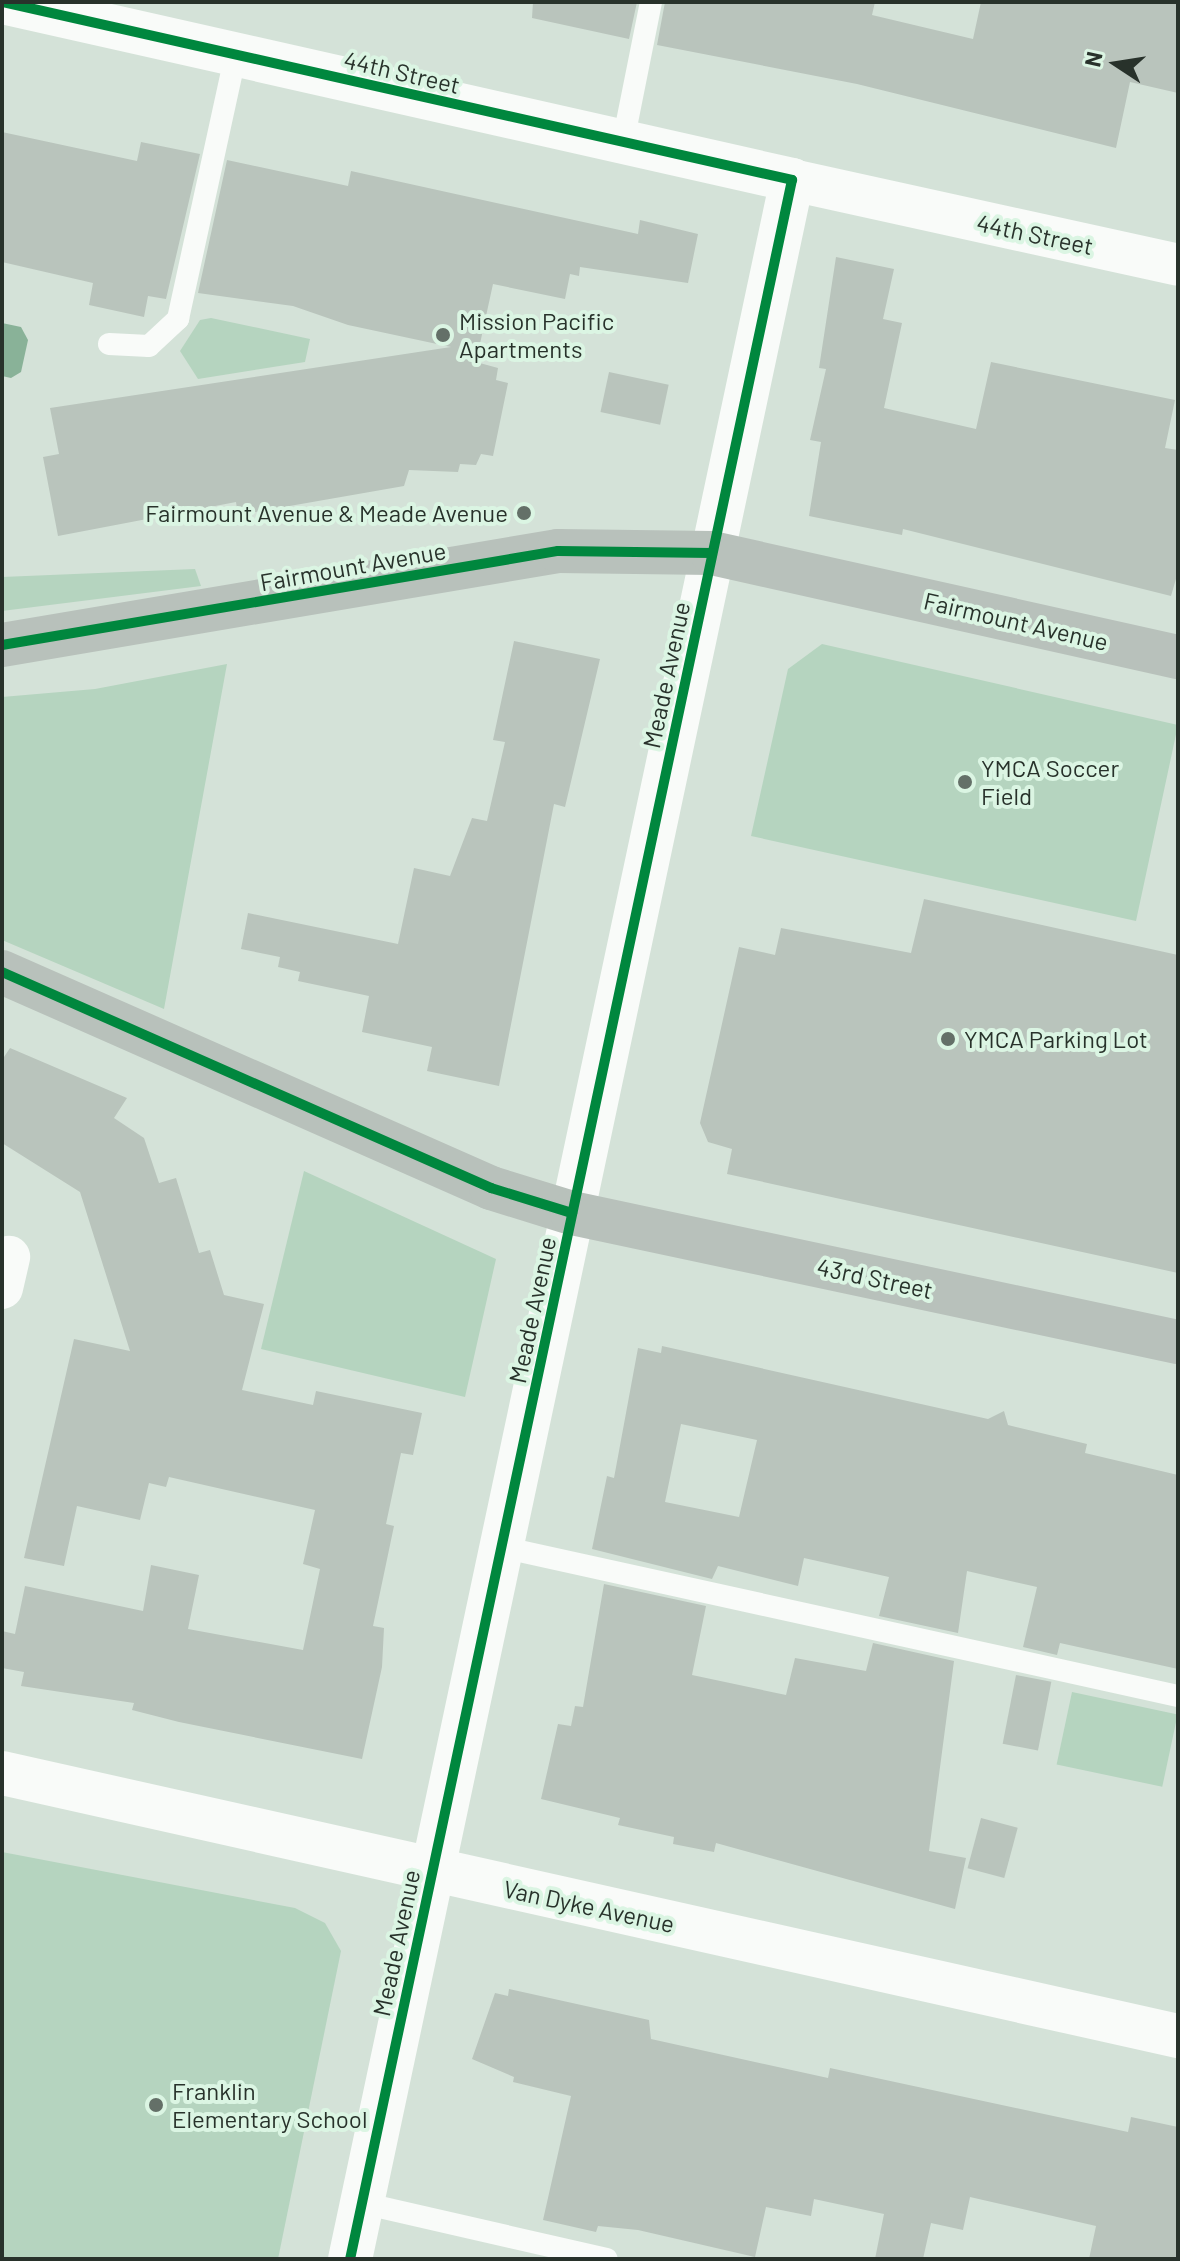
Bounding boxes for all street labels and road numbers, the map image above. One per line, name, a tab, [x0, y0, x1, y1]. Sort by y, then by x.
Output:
street label: 44th Street	[341, 45, 463, 99]
street label: 44th Street	[974, 208, 1096, 260]
street label: Fairmount Avenue	[258, 535, 448, 597]
street label: Fairmount Avenue	[921, 586, 1111, 656]
street label: Meade Avenue	[636, 599, 696, 751]
street label: Meade Avenue	[502, 1234, 562, 1386]
street label: 43rd Street	[814, 1252, 936, 1304]
street label: Meade Avenue	[366, 1867, 426, 2019]
street label: Van Dyke Avenue	[501, 1874, 677, 1938]

